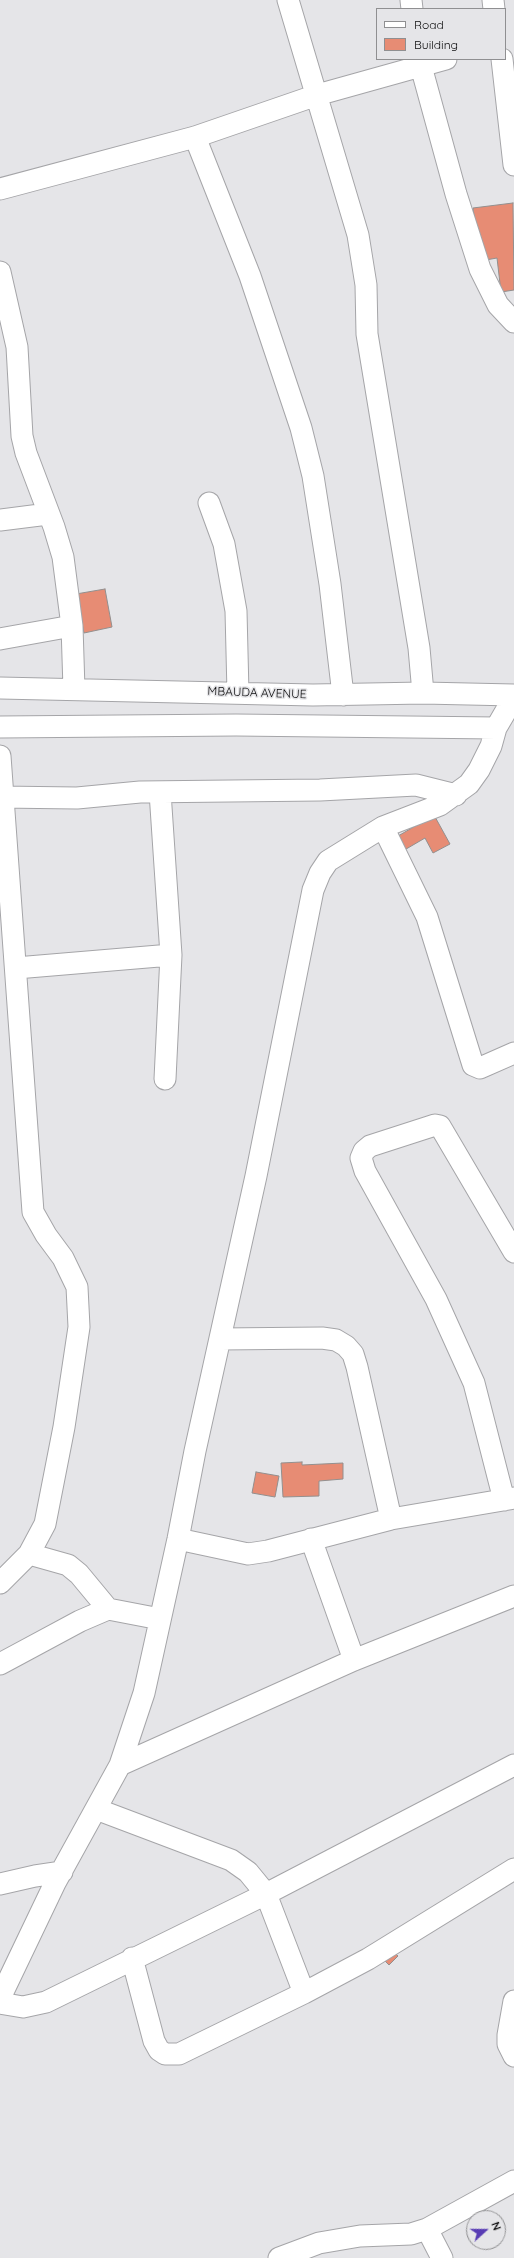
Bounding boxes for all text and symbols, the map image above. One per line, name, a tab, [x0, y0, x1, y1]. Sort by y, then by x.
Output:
legend	[376, 8, 506, 60]
text: Road	[414, 17, 444, 32]
text: Building	[414, 37, 458, 52]
street label: MBAUDA AVENUE	[207, 684, 307, 702]
north arrow	[466, 2210, 506, 2250]
text: N	[488, 2220, 504, 2232]

